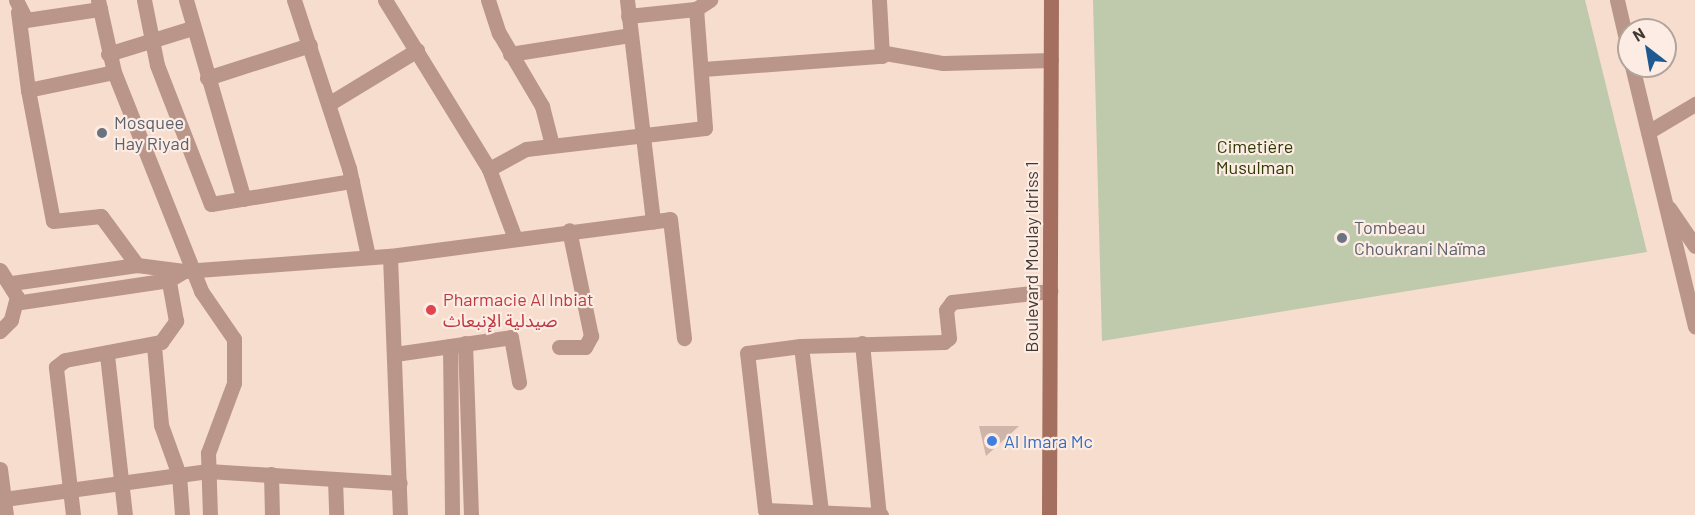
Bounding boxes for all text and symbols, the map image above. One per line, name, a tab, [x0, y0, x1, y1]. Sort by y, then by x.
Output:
north arrow	[1617, 18, 1677, 78]
text: N	[1629, 23, 1648, 45]
place label: Mosquee Hay Riyad	[114, 112, 189, 154]
marker: Mosquee Hay Riyad	[95, 126, 109, 140]
park label: Cimetière Musulman	[1216, 136, 1294, 178]
street label: Boulevard Moulay Idriss 1	[1020, 161, 1042, 353]
place label: Tombeau Choukrani Naïma	[1354, 217, 1486, 260]
marker: Tombeau Choukrani Naïma	[1335, 231, 1349, 245]
place label: Pharmacie Al Inbiat صيدلية الإنبعاث	[443, 289, 593, 332]
marker: Pharmacie Al Inbiat صيدلية الإنبعاث	[424, 303, 438, 317]
place label: Al Imara Mc	[1004, 430, 1093, 452]
marker: Al Imara Mc	[985, 434, 999, 448]

